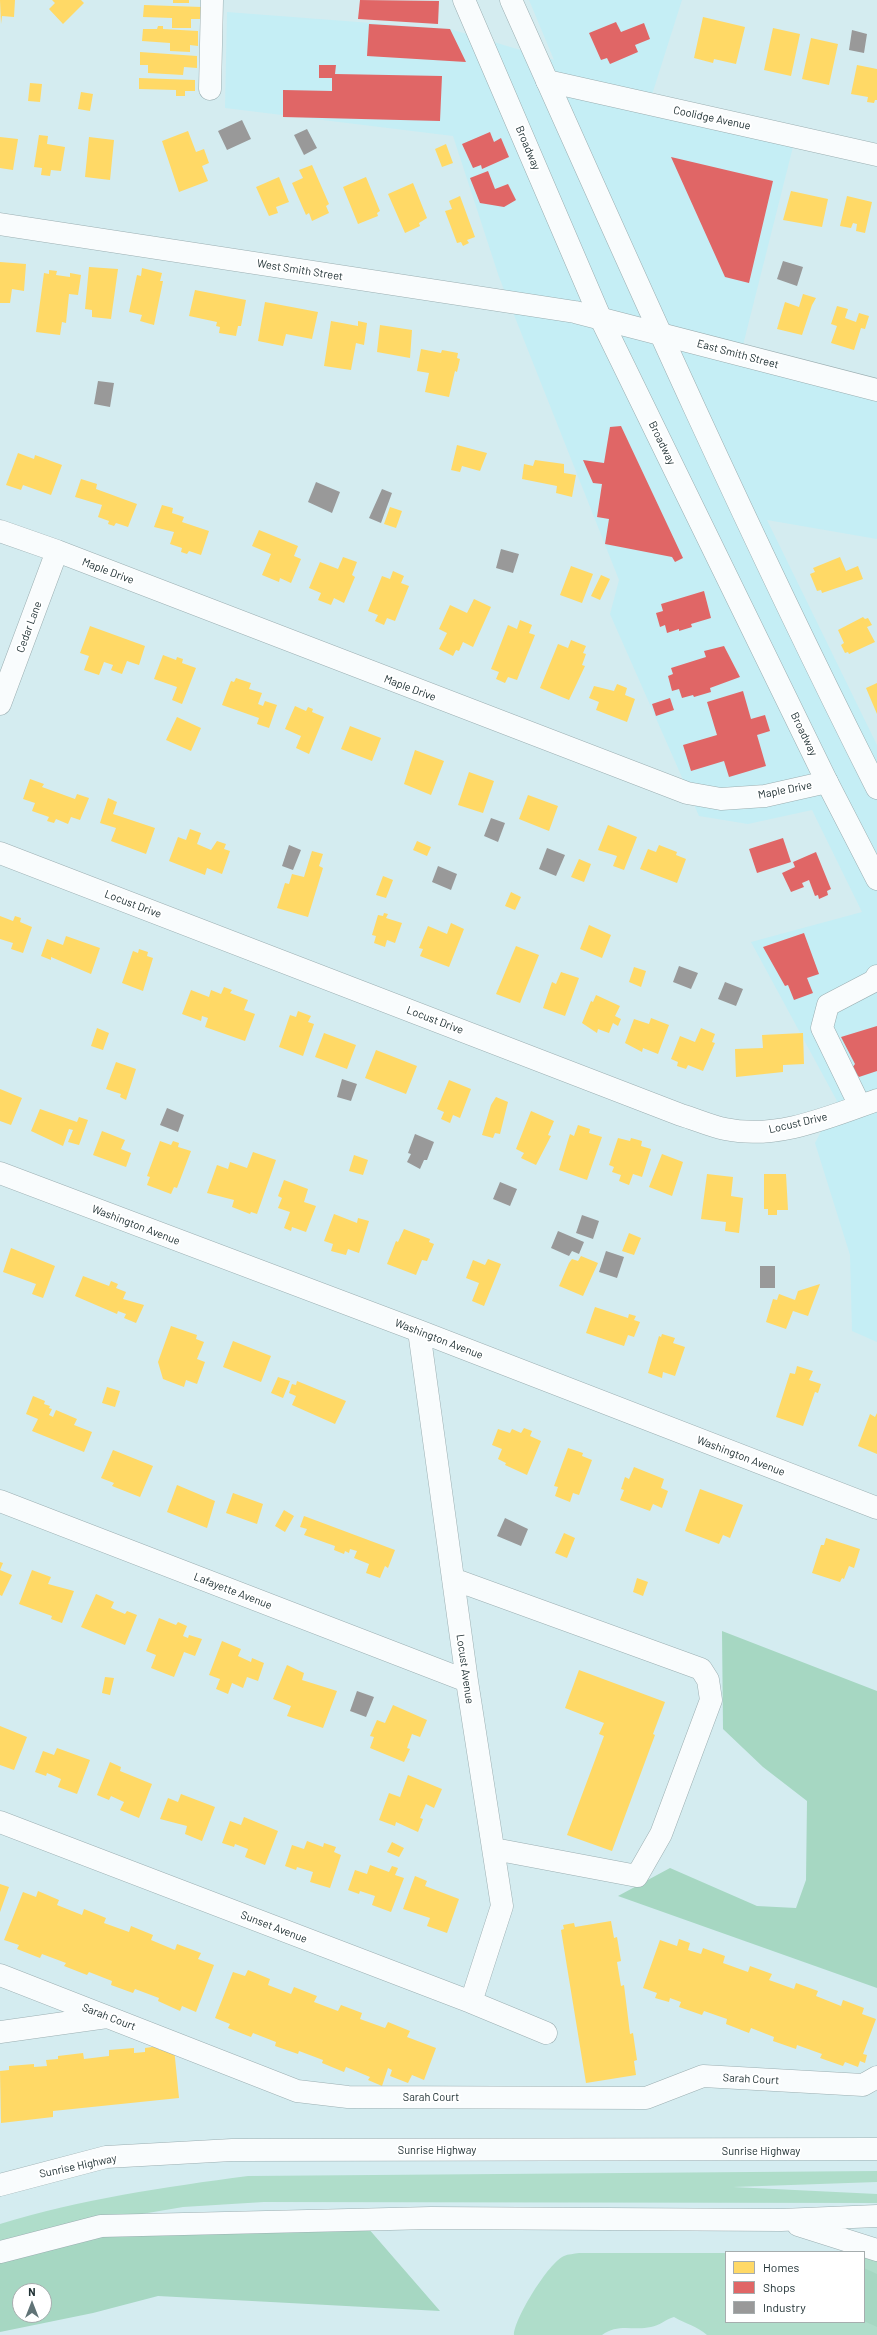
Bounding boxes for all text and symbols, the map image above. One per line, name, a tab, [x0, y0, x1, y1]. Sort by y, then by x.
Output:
street label: Coolidge Avenue	[672, 103, 752, 133]
street label: Broadway	[513, 124, 543, 172]
street label: West Smith Street	[256, 257, 344, 283]
street label: East Smith Street	[696, 337, 780, 371]
street label: Broadway	[646, 419, 678, 467]
street label: Maple Drive	[80, 555, 136, 587]
street label: Cedar Lane	[14, 599, 44, 655]
street label: Maple Drive	[382, 672, 438, 704]
street label: Broadway	[788, 710, 820, 758]
street label: Maple Drive	[757, 778, 813, 802]
street label: Locust Drive	[103, 887, 163, 921]
street label: Locust Drive	[405, 1003, 465, 1037]
street label: Locust Drive	[767, 1110, 829, 1136]
street label: Washington Avenue	[90, 1202, 182, 1248]
street label: Washington Avenue	[393, 1316, 485, 1362]
street label: Washington Avenue	[695, 1433, 787, 1479]
street label: Lafayette Avenue	[192, 1570, 274, 1612]
street label: Locust Avenue	[454, 1633, 476, 1705]
street label: Sunset Avenue	[239, 1908, 309, 1946]
street label: Sarah Court	[80, 2001, 138, 2033]
street label: Sarah Court	[722, 2071, 780, 2087]
street label: Sarah Court	[403, 2090, 459, 2104]
street label: Sunrise Highway	[398, 2143, 476, 2157]
street label: Sunrise Highway	[722, 2144, 800, 2158]
street label: Sunrise Highway	[38, 2151, 118, 2181]
legend	[725, 2251, 865, 2323]
text: Homes	[763, 2260, 799, 2274]
text: Shops	[763, 2280, 795, 2294]
north arrow	[12, 2283, 52, 2323]
text: N	[28, 2285, 36, 2298]
text: Industry	[763, 2300, 806, 2314]

